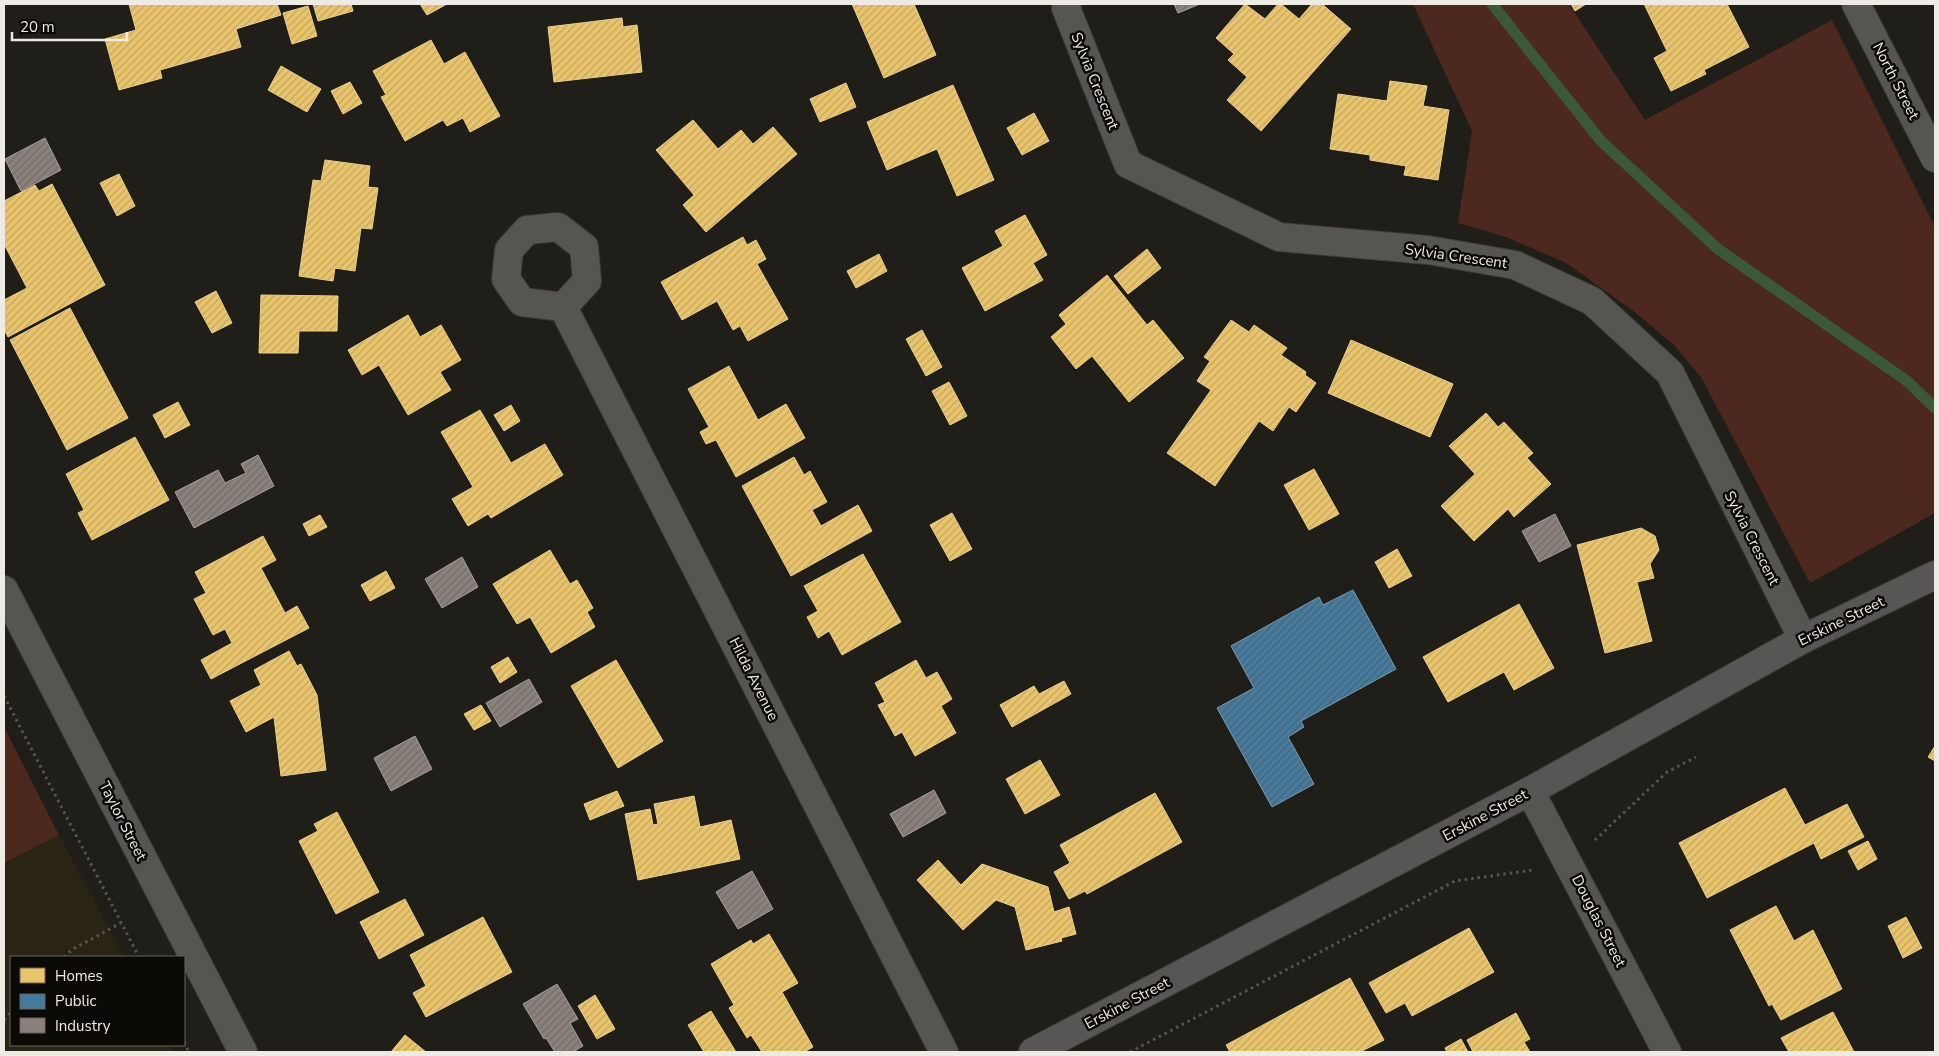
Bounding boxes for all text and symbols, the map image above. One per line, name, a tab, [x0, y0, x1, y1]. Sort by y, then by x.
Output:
scale bar	[12, 10, 128, 42]
text: 20 m	[20, 17, 55, 37]
street label: Sylvia Crescent	[1066, 29, 1124, 133]
street label: North Street	[1868, 39, 1924, 124]
street label: Sylvia Crescent	[1403, 239, 1509, 273]
street label: Sylvia Crescent	[1720, 487, 1785, 589]
street label: Erskine Street	[1795, 591, 1888, 650]
street label: Hilda Avenue	[724, 634, 784, 724]
street label: Taylor Street	[94, 778, 152, 865]
street label: Erskine Street	[1439, 784, 1532, 846]
street label: Douglas Street	[1567, 871, 1631, 971]
legend	[10, 956, 185, 1046]
text: Homes	[55, 966, 103, 986]
street label: Erskine Street	[1081, 972, 1174, 1034]
text: Public	[55, 991, 96, 1011]
text: Industry	[55, 1016, 111, 1036]

